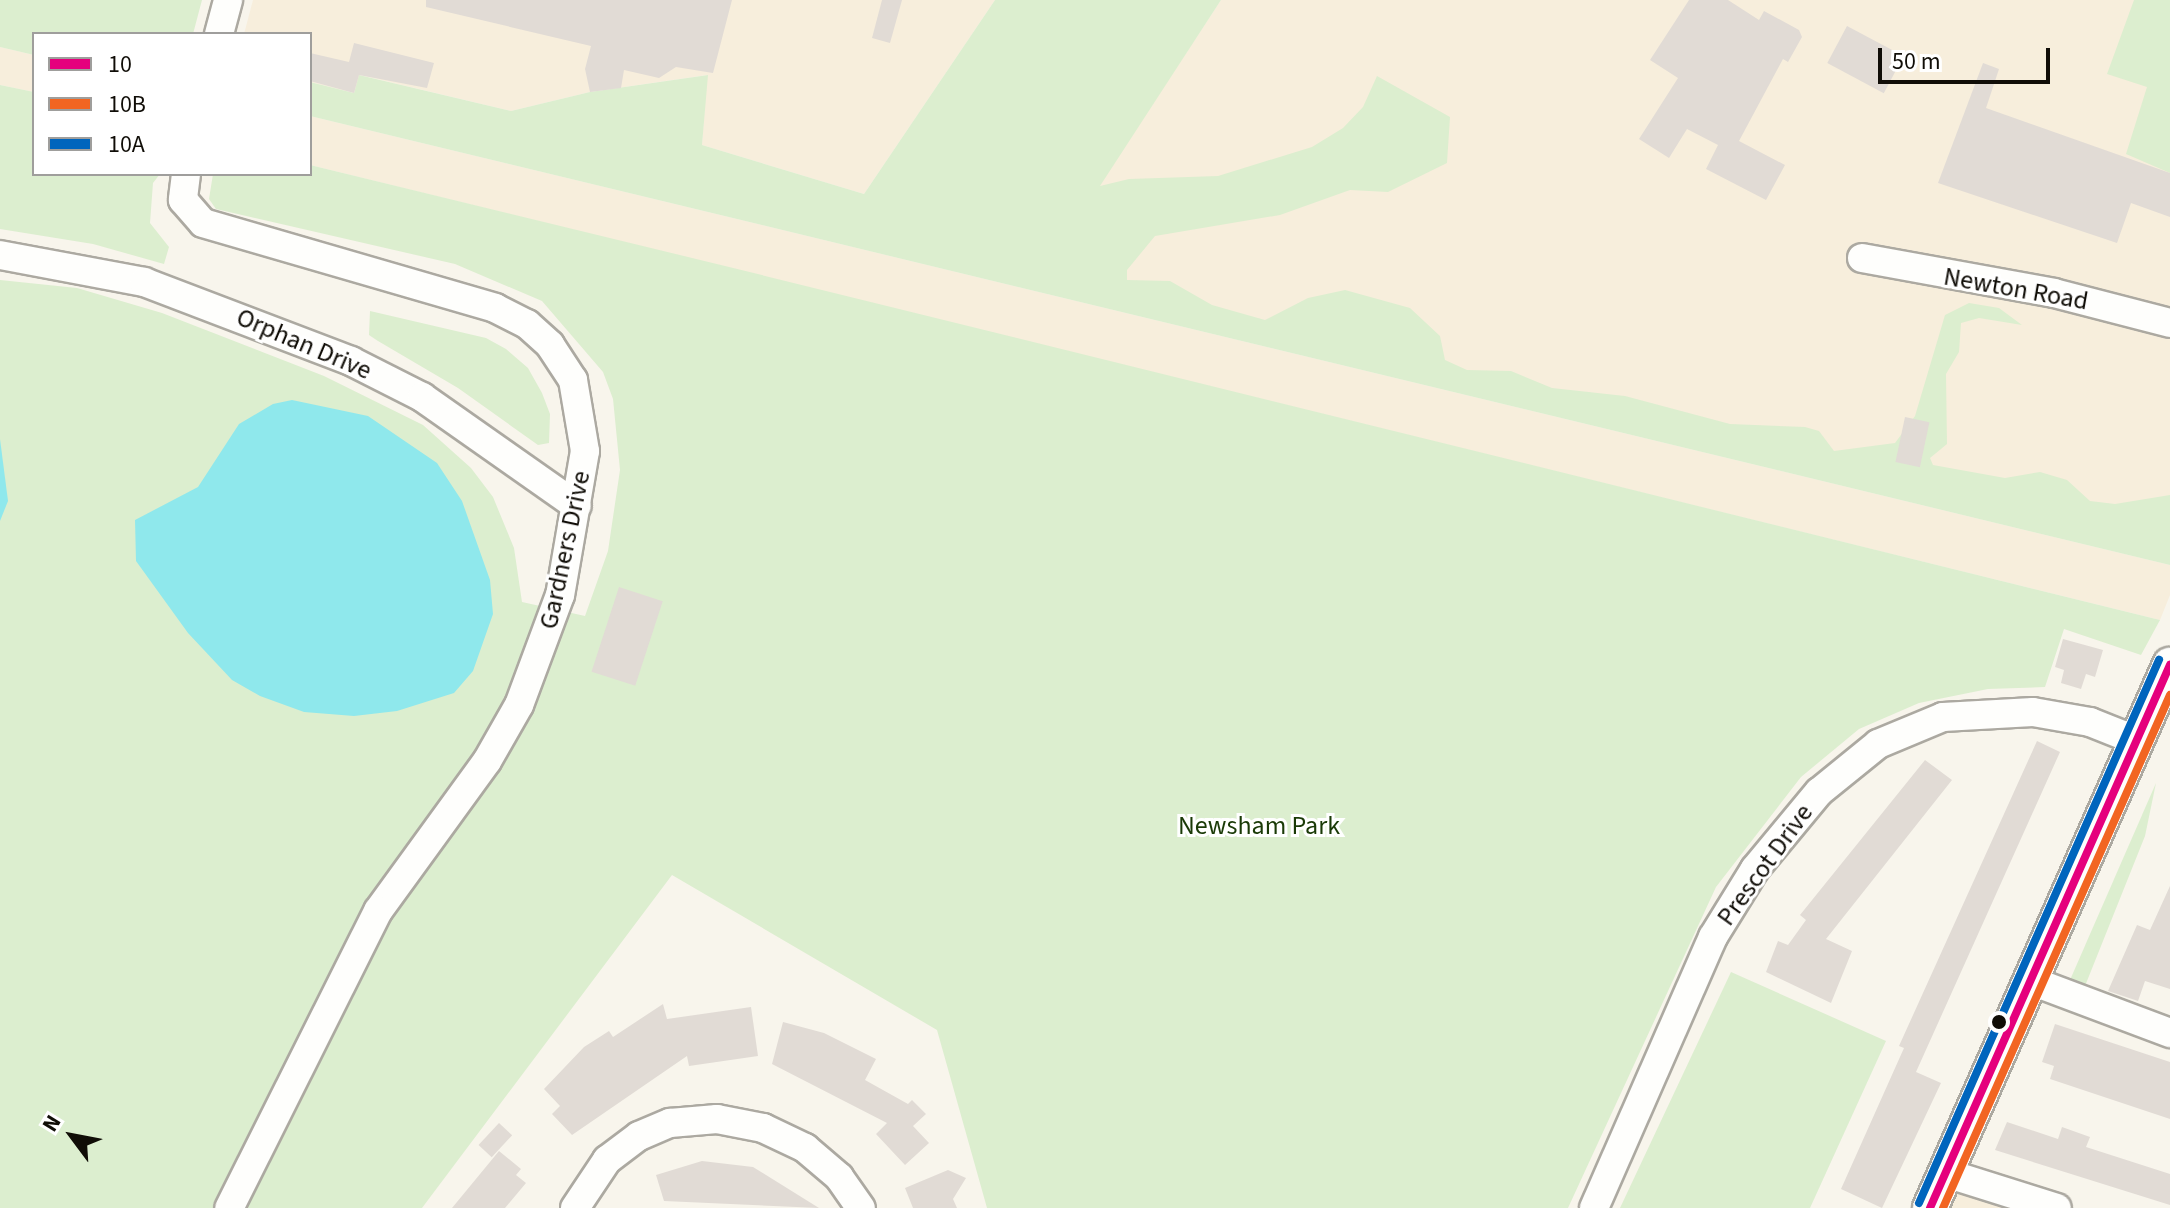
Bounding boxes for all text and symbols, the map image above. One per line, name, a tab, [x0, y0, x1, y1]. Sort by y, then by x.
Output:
legend	[32, 32, 312, 176]
scale bar	[1882, 32, 2054, 82]
text: 50 m	[1892, 44, 1941, 79]
text: 10	[108, 47, 132, 82]
text: 10B	[108, 87, 146, 122]
text: 10A	[108, 127, 145, 162]
street label: Newton Road	[1941, 261, 2091, 317]
street label: Orphan Drive	[232, 302, 376, 386]
street label: Gardners Drive	[533, 468, 597, 632]
street label: Prescot Drive	[1710, 798, 1820, 932]
park label: Newsham Park	[1178, 810, 1340, 842]
unlabelled marker	[1991, 1014, 2007, 1030]
north arrow	[32, 1096, 112, 1176]
text: N	[34, 1109, 69, 1138]

